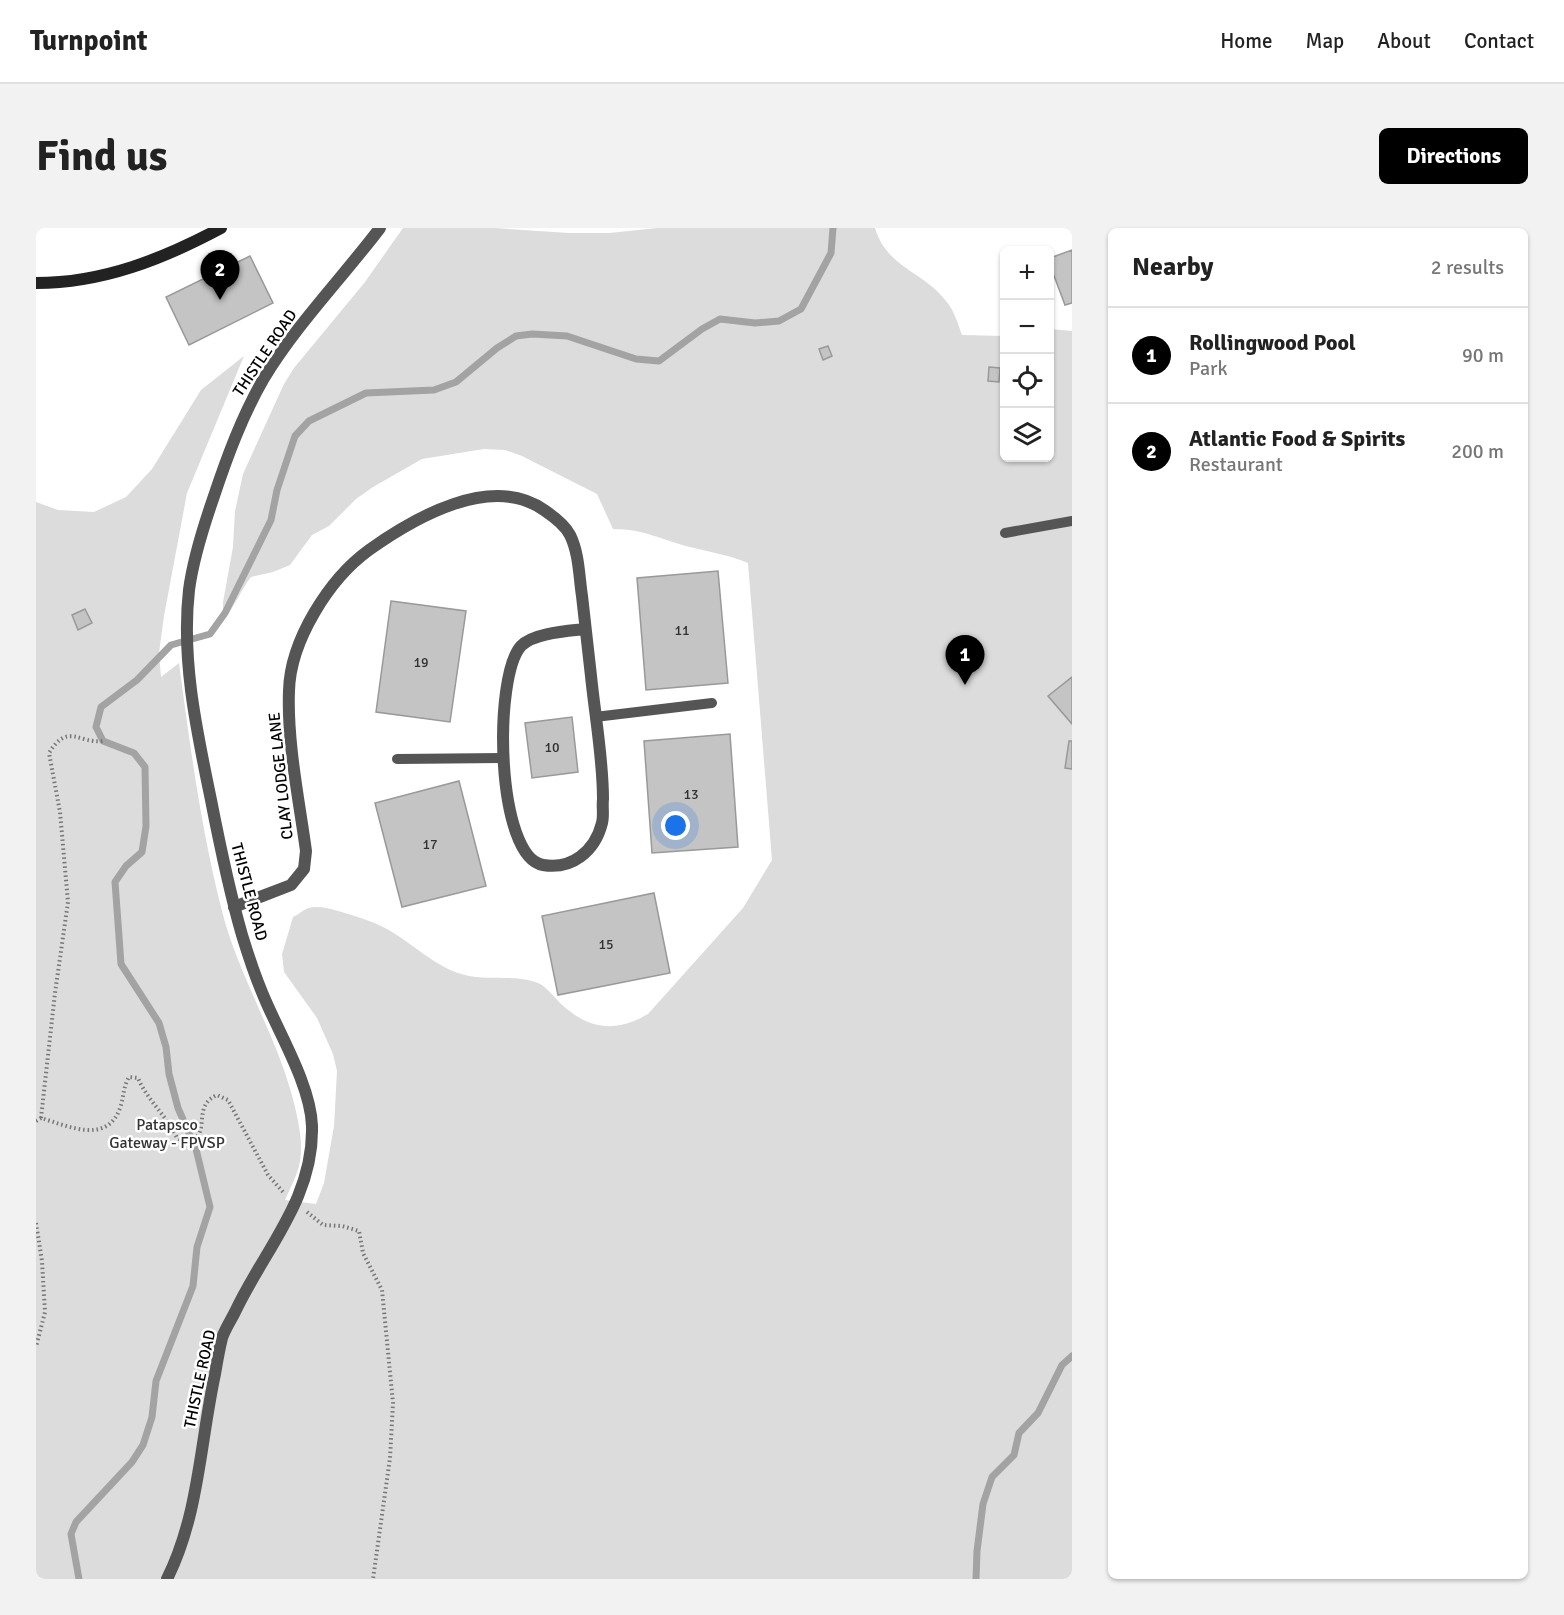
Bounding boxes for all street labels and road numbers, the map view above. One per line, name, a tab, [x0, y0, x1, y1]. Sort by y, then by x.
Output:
street label: THISTLE ROAD	[229, 306, 301, 400]
street label: CLAY LODGE LANE	[264, 711, 298, 841]
street label: THISTLE ROAD	[226, 841, 272, 943]
street label: THISTLE ROAD	[180, 1328, 220, 1430]

